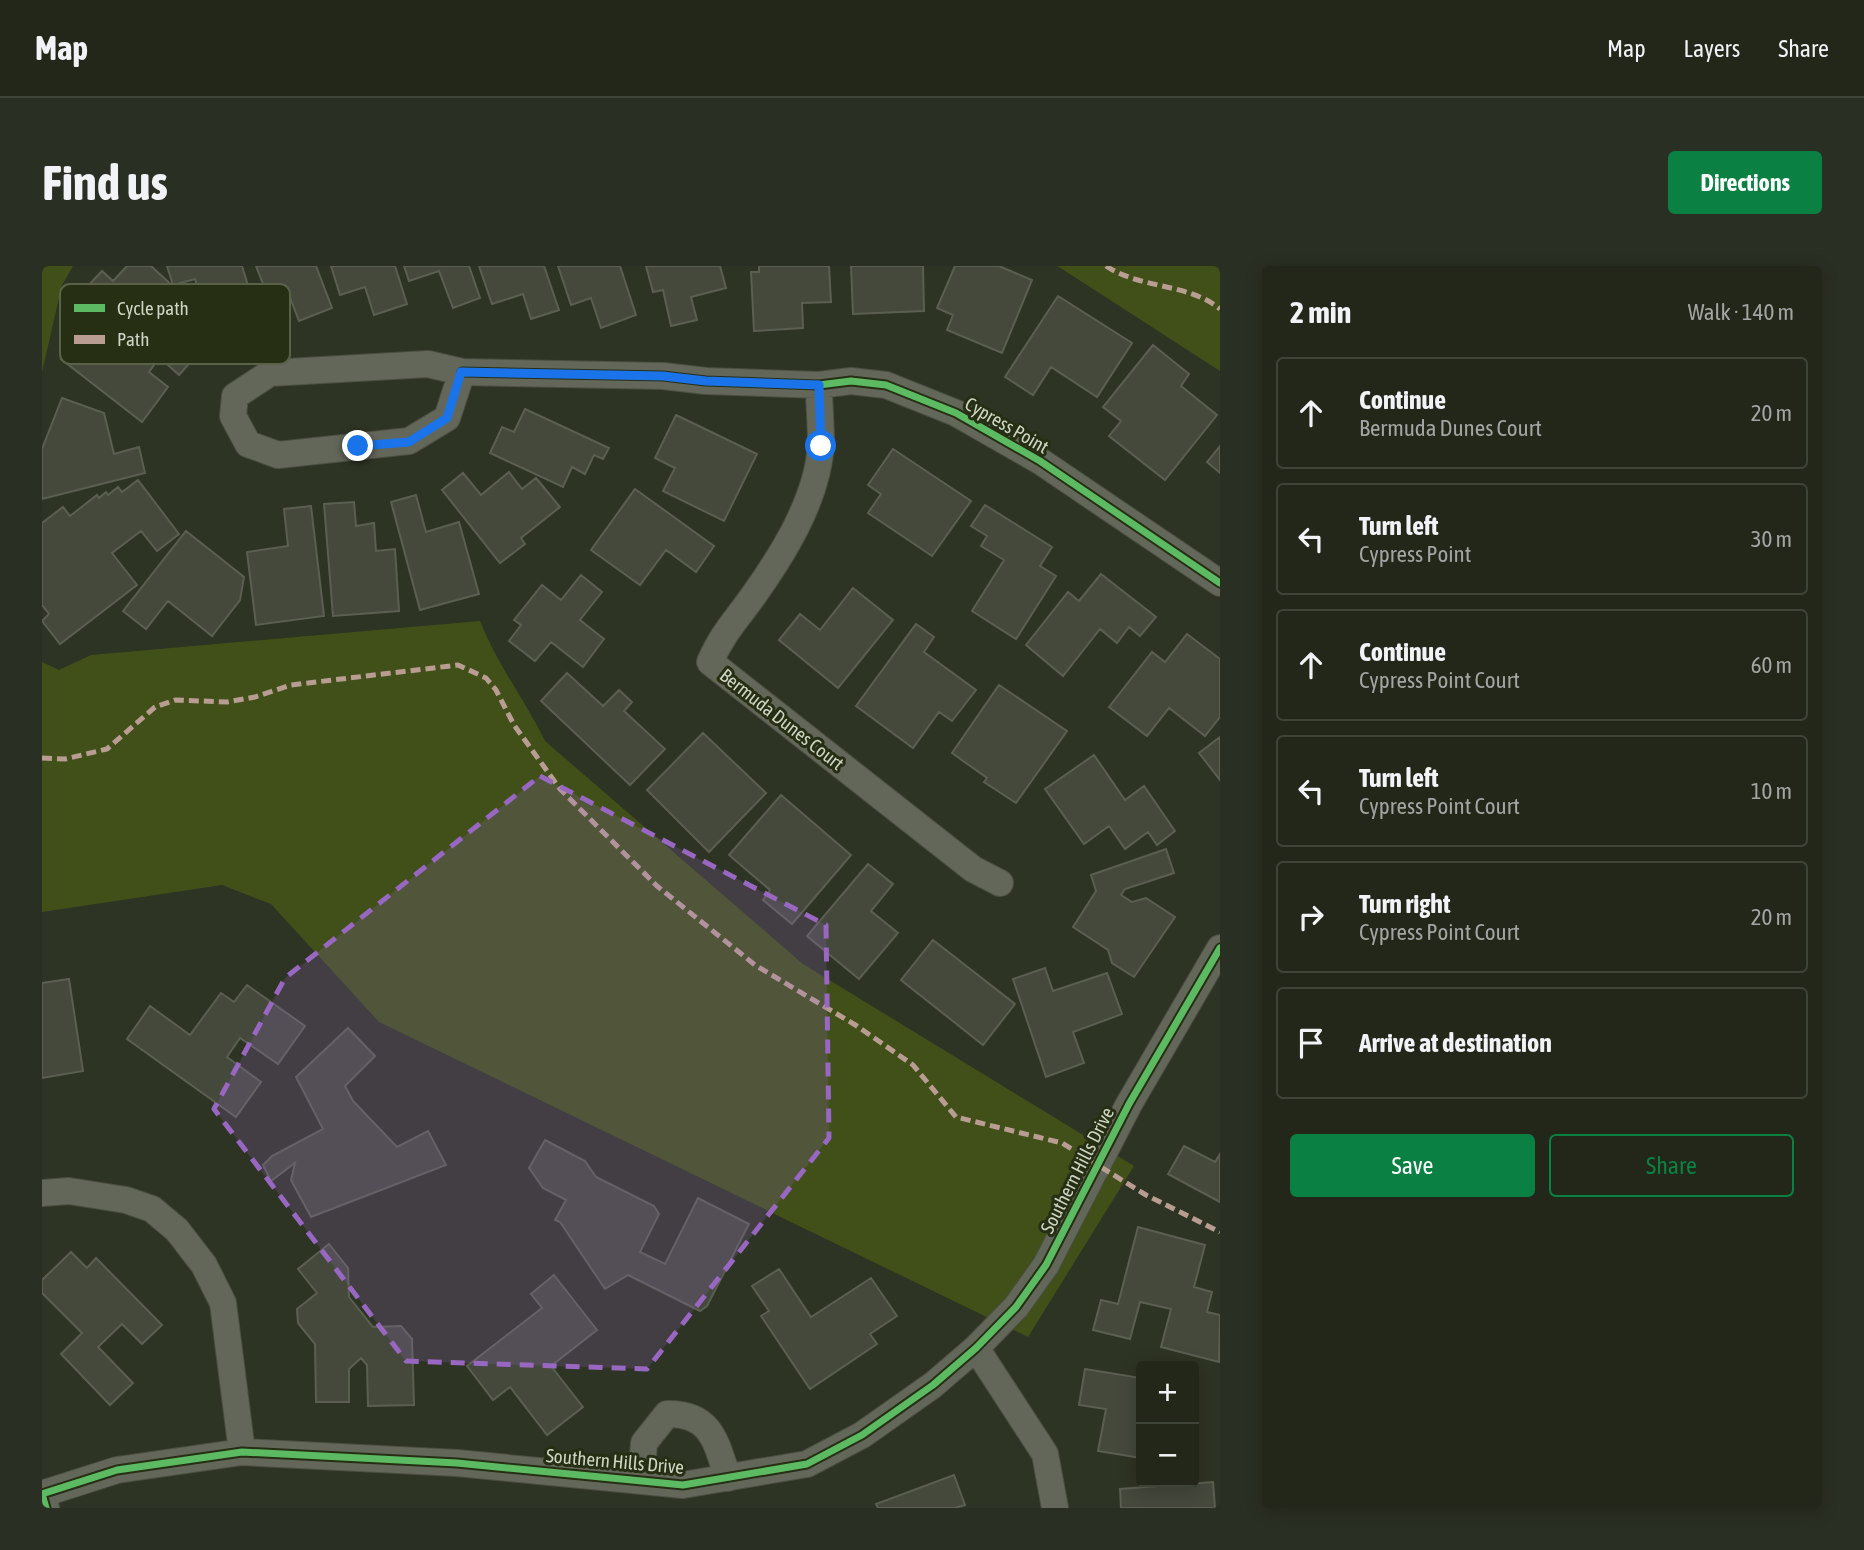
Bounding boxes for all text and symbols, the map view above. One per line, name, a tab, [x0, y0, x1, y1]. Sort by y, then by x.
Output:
text: Map	[35, 29, 88, 67]
text: Map	[1607, 35, 1646, 62]
text: Layers	[1684, 35, 1740, 62]
text: Share	[1778, 35, 1829, 62]
button: Directions	[1668, 151, 1822, 214]
text: Find us	[42, 154, 168, 210]
legend	[60, 284, 290, 364]
text: 2 min	[1290, 295, 1351, 329]
text: Cycle path	[117, 297, 189, 319]
text: Walk · 140 m	[1688, 299, 1794, 325]
text: Path	[117, 328, 149, 350]
text: Continue	[1359, 385, 1446, 415]
street label: Cypress Point	[961, 392, 1053, 458]
icon: ahead	[1292, 394, 1330, 432]
text: 20 m	[1751, 400, 1792, 426]
text: Bermuda Dunes Court	[1359, 415, 1542, 441]
route end	[342, 430, 373, 461]
route start	[805, 430, 836, 461]
text: Turn left	[1359, 511, 1439, 541]
icon: left	[1292, 520, 1330, 558]
text: 30 m	[1751, 526, 1792, 552]
text: Cypress Point	[1359, 541, 1471, 567]
text: Continue	[1359, 637, 1446, 667]
icon: ahead	[1292, 646, 1330, 684]
text: 60 m	[1751, 652, 1792, 678]
street label: Bermuda Dunes Court	[716, 664, 848, 774]
text: Cypress Point Court	[1359, 667, 1520, 693]
text: Turn left	[1359, 763, 1439, 793]
icon: left	[1292, 772, 1330, 810]
text: 10 m	[1751, 778, 1792, 804]
text: Cypress Point Court	[1359, 793, 1520, 819]
text: Turn right	[1359, 889, 1450, 919]
icon: right	[1292, 898, 1330, 936]
text: 20 m	[1751, 904, 1792, 930]
text: Cypress Point Court	[1359, 919, 1520, 945]
icon: arrive	[1292, 1024, 1330, 1062]
text: Arrive at destination	[1359, 1028, 1552, 1058]
street label: Southern Hills Drive	[1036, 1103, 1118, 1237]
button: Save	[1290, 1134, 1535, 1197]
button: Share	[1549, 1134, 1794, 1197]
map controls	[1136, 1361, 1199, 1487]
button: +	[1136, 1361, 1199, 1424]
button: −	[1136, 1424, 1199, 1487]
street label: Southern Hills Drive	[545, 1444, 685, 1478]

